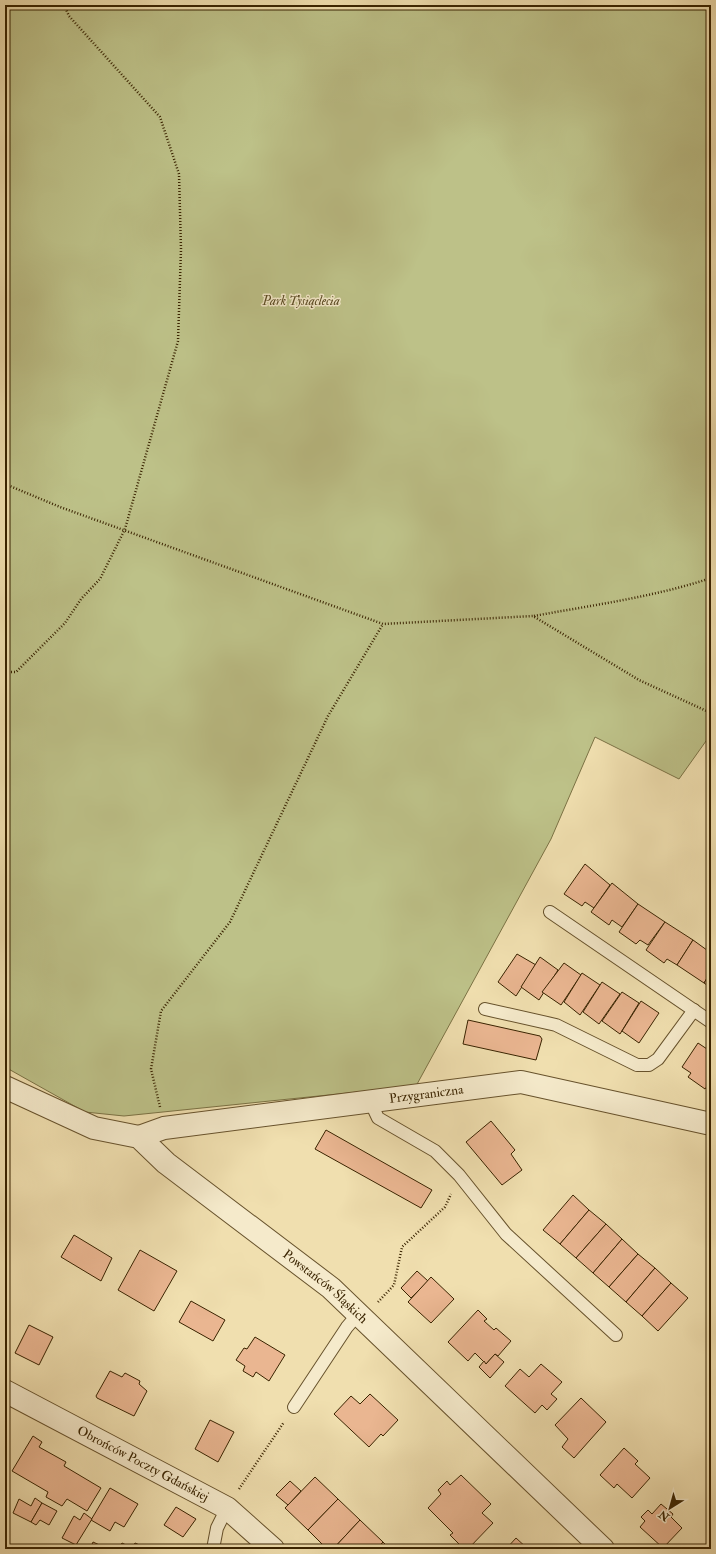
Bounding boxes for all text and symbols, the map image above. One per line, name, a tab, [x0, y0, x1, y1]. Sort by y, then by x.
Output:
park label: Park Tysiąclecia	[261, 293, 340, 309]
street label: Przygraniczna	[388, 1081, 465, 1107]
street label: Powstańców Śląskich	[279, 1246, 371, 1327]
street label: Obrońców Poczty Gdańskiej	[74, 1422, 212, 1505]
north arrow	[650, 1488, 690, 1528]
text: N	[656, 1507, 673, 1524]

